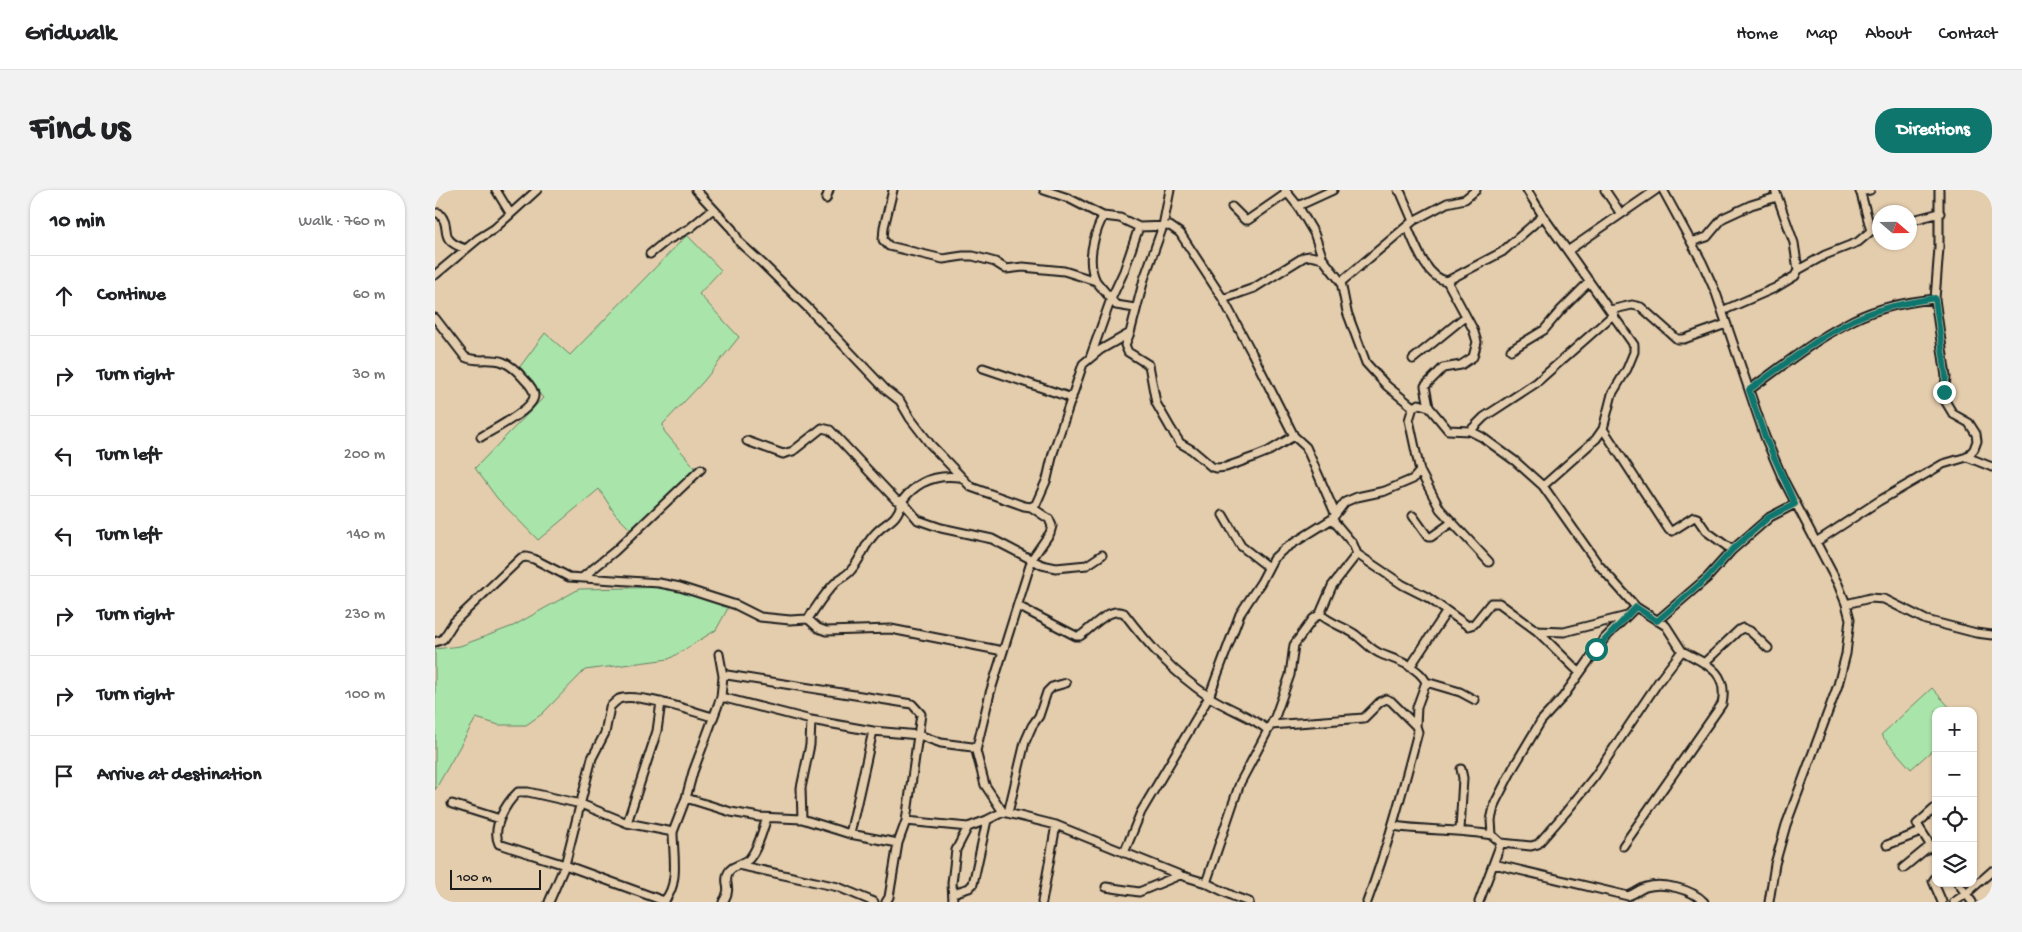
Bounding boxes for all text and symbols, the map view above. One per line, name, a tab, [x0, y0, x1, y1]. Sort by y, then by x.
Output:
text: Gridwalk	[25, 20, 116, 49]
text: Home	[1736, 24, 1778, 45]
text: Map	[1806, 24, 1837, 45]
text: About	[1865, 24, 1911, 45]
text: Contact	[1939, 24, 1997, 45]
button: Directions	[1875, 108, 1992, 153]
text: Find us	[30, 110, 130, 151]
north arrow	[1872, 205, 1917, 250]
text: 10 min	[50, 210, 105, 235]
text: Walk · 760 m	[299, 213, 385, 232]
icon: ahead	[50, 282, 78, 310]
text: Continue	[97, 284, 166, 307]
text: 60 m	[353, 286, 385, 305]
icon: right	[50, 362, 78, 390]
text: Turn right	[97, 364, 173, 387]
text: 30 m	[352, 366, 385, 385]
route end	[1933, 381, 1956, 404]
icon: left	[50, 442, 78, 470]
text: Turn left	[97, 444, 161, 467]
text: 200 m	[344, 446, 385, 465]
icon: left	[50, 522, 78, 550]
text: Turn left	[97, 524, 161, 547]
text: 140 m	[347, 526, 385, 545]
icon: right	[50, 602, 78, 630]
text: Turn right	[97, 604, 173, 627]
text: 230 m	[345, 606, 385, 625]
route start	[1585, 638, 1608, 661]
icon: right	[50, 682, 78, 710]
text: Turn right	[97, 684, 173, 707]
text: 100 m	[345, 686, 385, 705]
map controls	[1932, 707, 1977, 887]
button: +	[1932, 707, 1977, 752]
button: −	[1932, 752, 1977, 797]
icon: arrive	[50, 762, 78, 790]
text: Arrive at destination	[97, 764, 261, 787]
button: locate	[1932, 797, 1977, 842]
button: layers	[1932, 842, 1977, 887]
scale bar	[450, 867, 541, 890]
text: 100 m	[457, 870, 492, 887]

